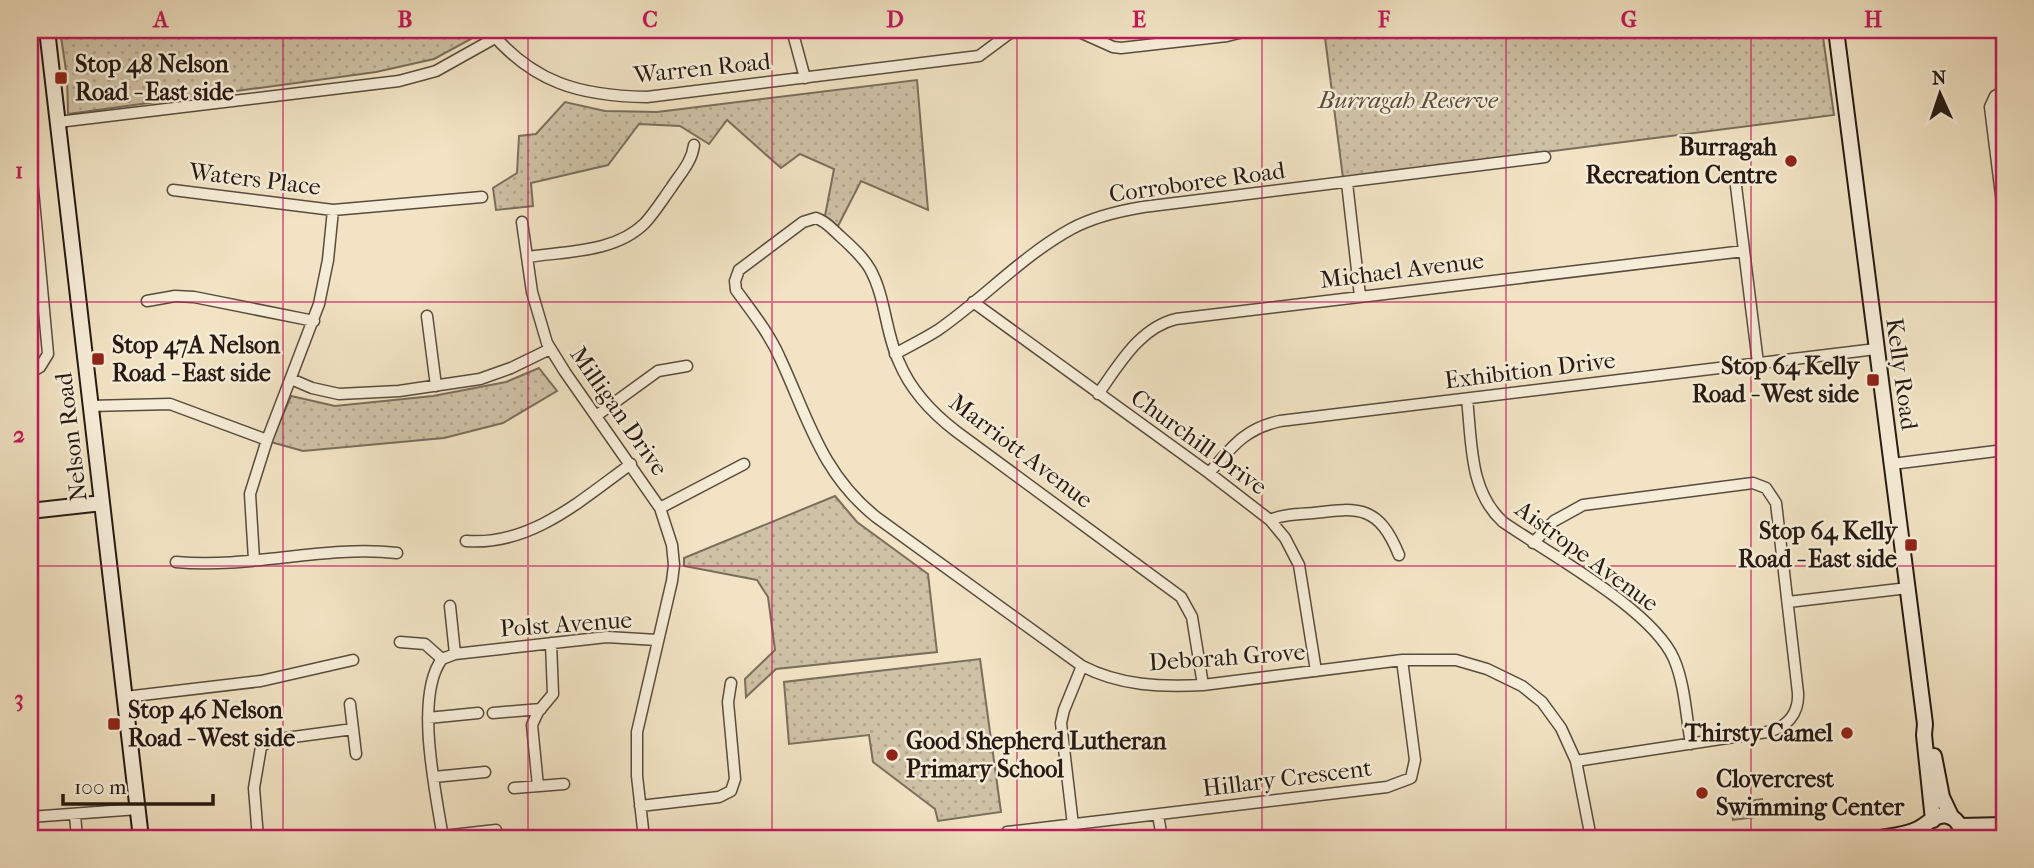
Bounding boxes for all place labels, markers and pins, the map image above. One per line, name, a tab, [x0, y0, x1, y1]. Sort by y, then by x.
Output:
place label: Stop 48 Nelson Road - East side	[75, 50, 234, 106]
marker: Stop 48 Nelson Road - East side	[53, 70, 69, 86]
place label: Burragah Recreation Centre	[1586, 133, 1778, 189]
marker: Burragah Recreation Centre	[1783, 153, 1799, 169]
place label: Stop 47A Nelson Road - East side	[112, 331, 281, 387]
marker: Stop 47A Nelson Road - East side	[90, 351, 106, 367]
place label: Stop 64 Kelly Road - West side	[1692, 352, 1860, 408]
marker: Stop 64 Kelly Road - West side	[1865, 372, 1881, 388]
place label: Stop 64 Kelly Road - East side	[1738, 517, 1898, 573]
marker: Stop 64 Kelly Road - East side	[1903, 537, 1919, 553]
place label: Stop 46 Nelson Road - West side	[128, 696, 295, 752]
marker: Stop 46 Nelson Road - West side	[106, 716, 122, 732]
place label: Thirsty Camel	[1684, 719, 1833, 747]
marker: Thirsty Camel	[1839, 725, 1855, 741]
place label: Good Shepherd Lutheran Primary School	[906, 727, 1167, 783]
marker: Good Shepherd Lutheran Primary School	[884, 747, 900, 763]
place label: Clovercrest Swimming Center	[1716, 765, 1905, 821]
marker: Clovercrest Swimming Center	[1694, 785, 1710, 801]

